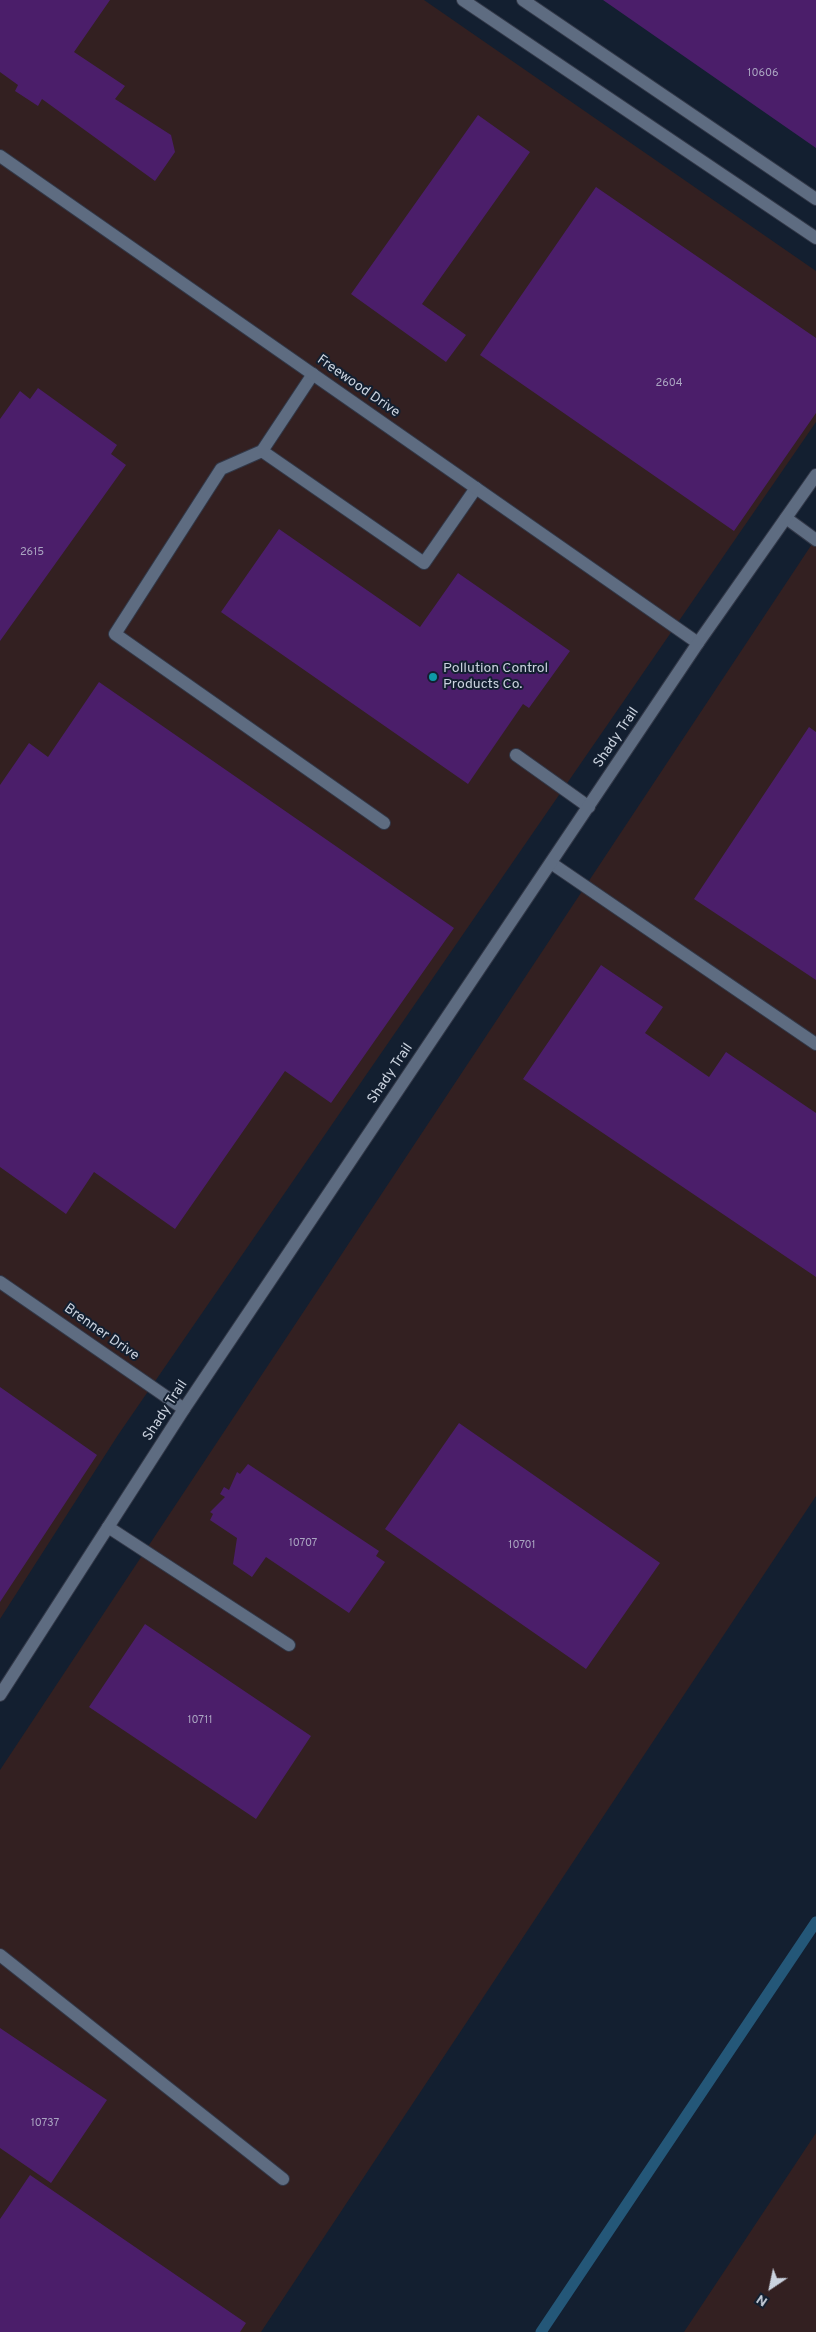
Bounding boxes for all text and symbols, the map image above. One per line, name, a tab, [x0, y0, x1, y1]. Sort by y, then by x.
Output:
house number: 10606	[747, 67, 779, 81]
street label: Freewood Drive	[313, 352, 403, 422]
house number: 2604	[655, 377, 683, 391]
house number: 2615	[20, 546, 44, 560]
place label: Pollution Control Products Co.	[443, 661, 548, 694]
marker: Pollution Control Products Co.	[427, 671, 439, 683]
street label: Shady Trail	[591, 705, 643, 771]
street label: Shady Trail	[365, 1041, 417, 1107]
street label: Brenner Drive	[60, 1301, 142, 1365]
street label: Shady Trail	[140, 1377, 192, 1445]
house number: 10707	[289, 1537, 317, 1551]
house number: 10701	[508, 1539, 536, 1553]
house number: 10711	[188, 1714, 212, 1728]
house number: 10737	[31, 2117, 59, 2131]
north arrow	[746, 2262, 796, 2312]
text: N	[753, 2290, 771, 2310]

